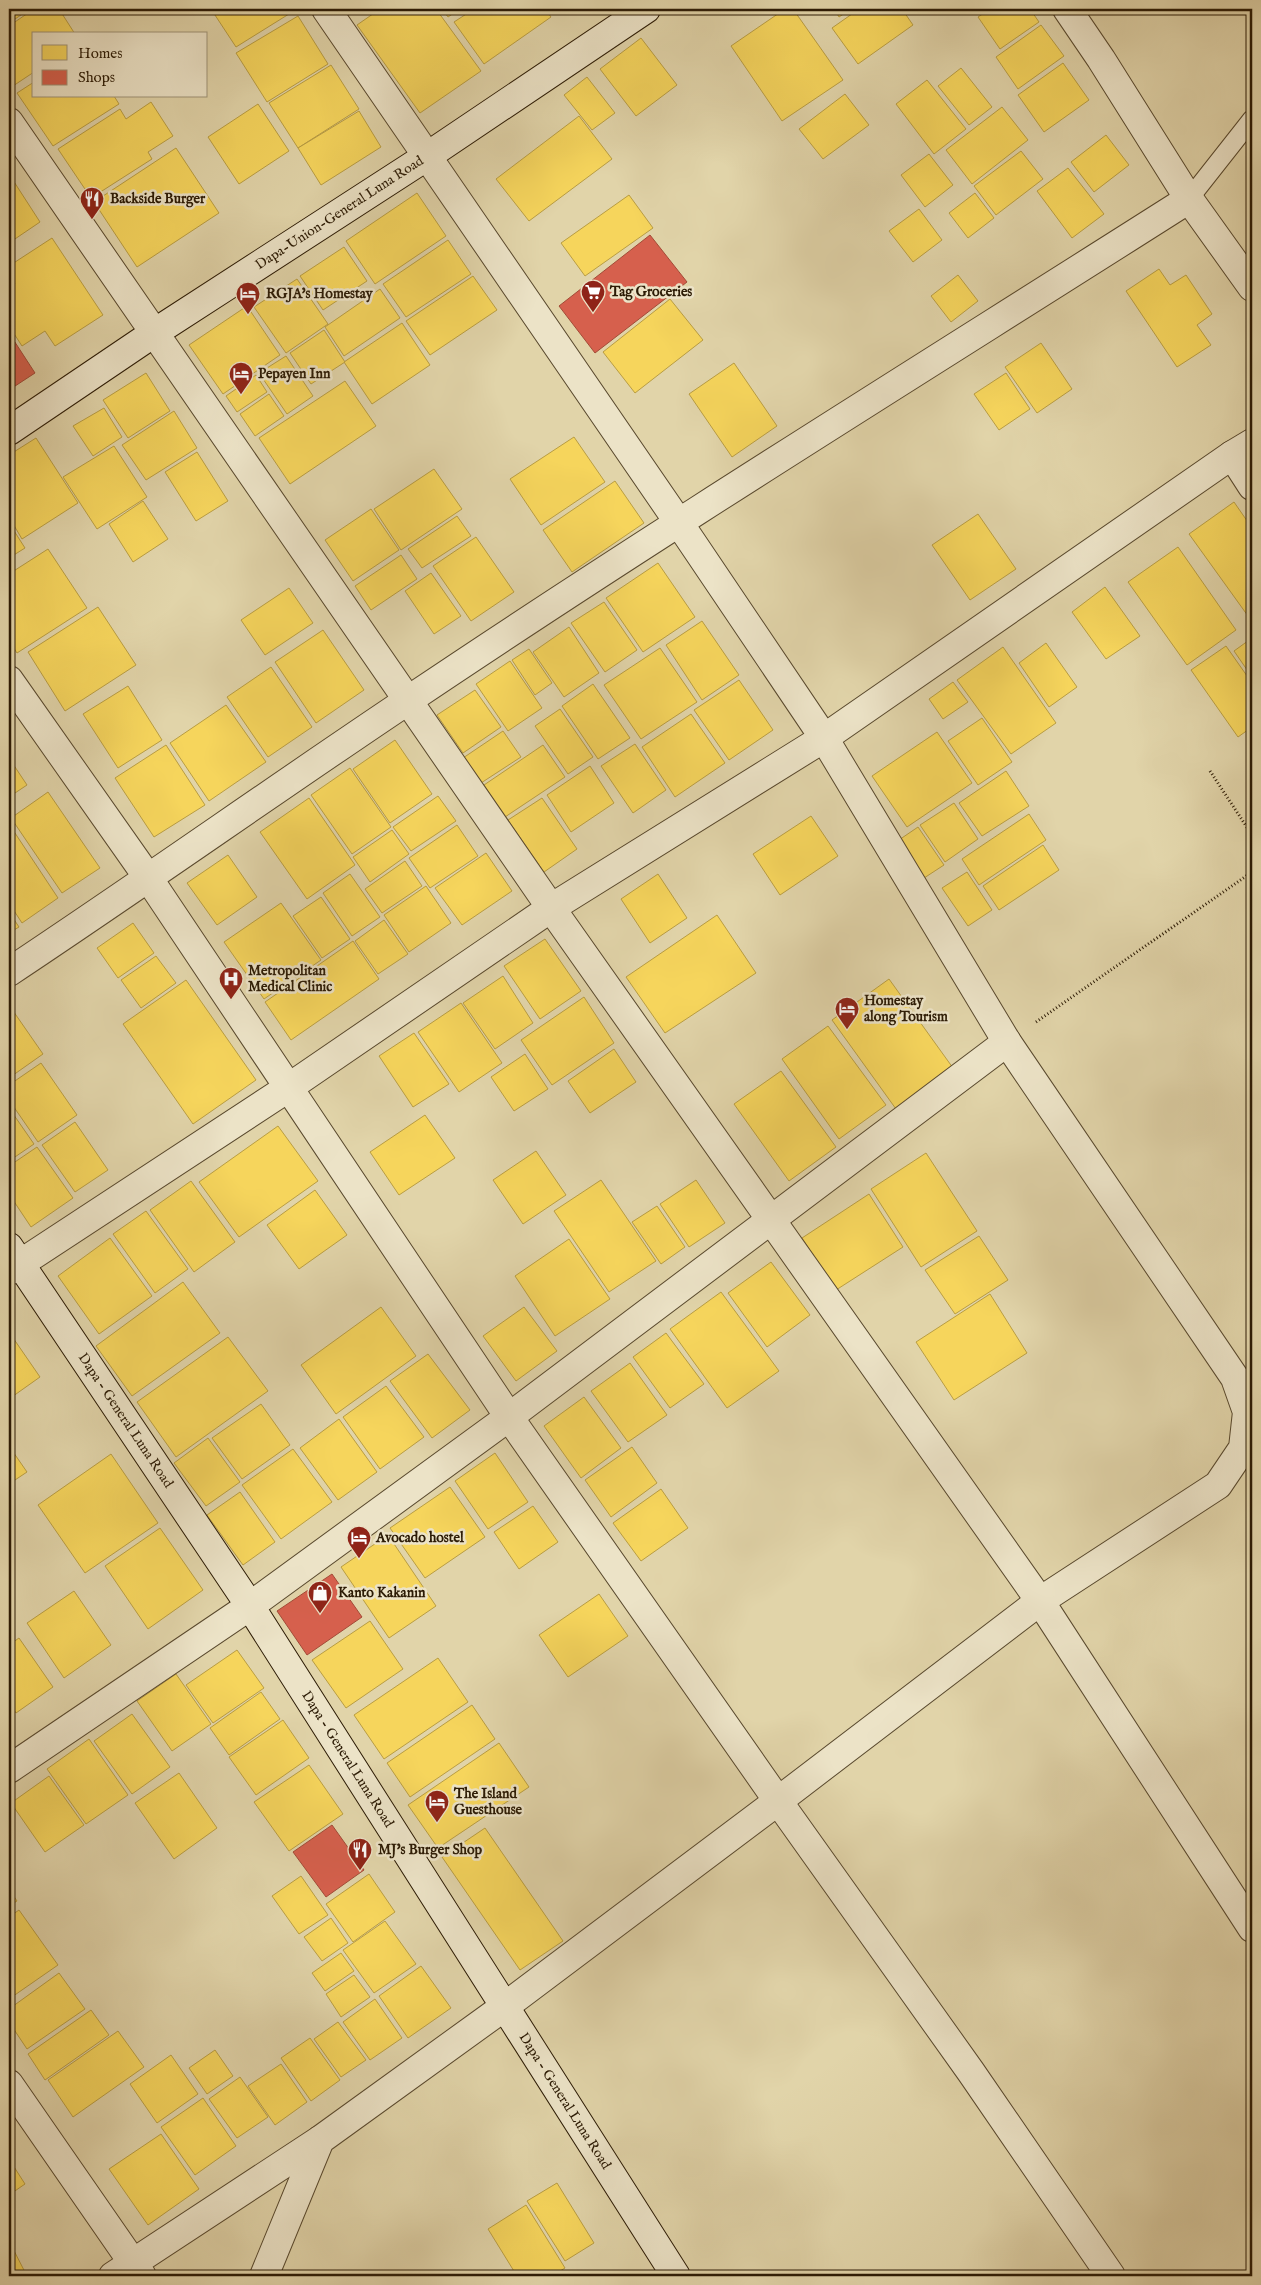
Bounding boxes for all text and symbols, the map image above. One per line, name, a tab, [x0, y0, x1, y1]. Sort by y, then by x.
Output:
legend	[32, 32, 208, 98]
text: Homes	[78, 44, 122, 63]
text: Shops	[78, 68, 115, 87]
street label: Dapa-Union-General Luna Road	[252, 152, 427, 274]
restaurant icon: Backside Burger	[79, 186, 105, 220]
place label: Backside Burger	[110, 190, 206, 208]
supermarket icon: Tag Groceries	[580, 279, 606, 313]
hotel icon: RGJA's Homestay	[235, 281, 261, 315]
place label: Tag Groceries	[609, 283, 692, 301]
place label: RGJA's Homestay	[266, 285, 374, 303]
hotel icon: Pepayen Inn	[228, 361, 254, 395]
place label: Pepayen Inn	[258, 365, 331, 383]
place label: Metropolitan Medical Clinic	[248, 962, 332, 996]
hospital icon: Metropolitan Medical Clinic	[218, 966, 244, 1000]
place label: Homestay along Tourism	[864, 992, 948, 1026]
hotel icon: Homestay along Tourism	[834, 996, 860, 1030]
street label: Dapa - General Luna Road	[74, 1350, 177, 1492]
hotel icon: Avocado hostel	[346, 1525, 372, 1559]
place label: Avocado hostel	[375, 1529, 465, 1547]
shop icon: Kanto Kakanin	[307, 1580, 333, 1614]
place label: Kanto Kakanin	[338, 1584, 426, 1602]
street label: Dapa - General Luna Road	[297, 1687, 398, 1831]
place label: The Island Guesthouse	[453, 1785, 523, 1819]
hotel icon: The Island Guesthouse	[424, 1789, 450, 1823]
restaurant icon: MJ's Burger Shop	[347, 1837, 373, 1871]
place label: MJ's Burger Shop	[378, 1841, 483, 1859]
street label: Dapa - General Luna Road	[515, 2029, 615, 2173]

